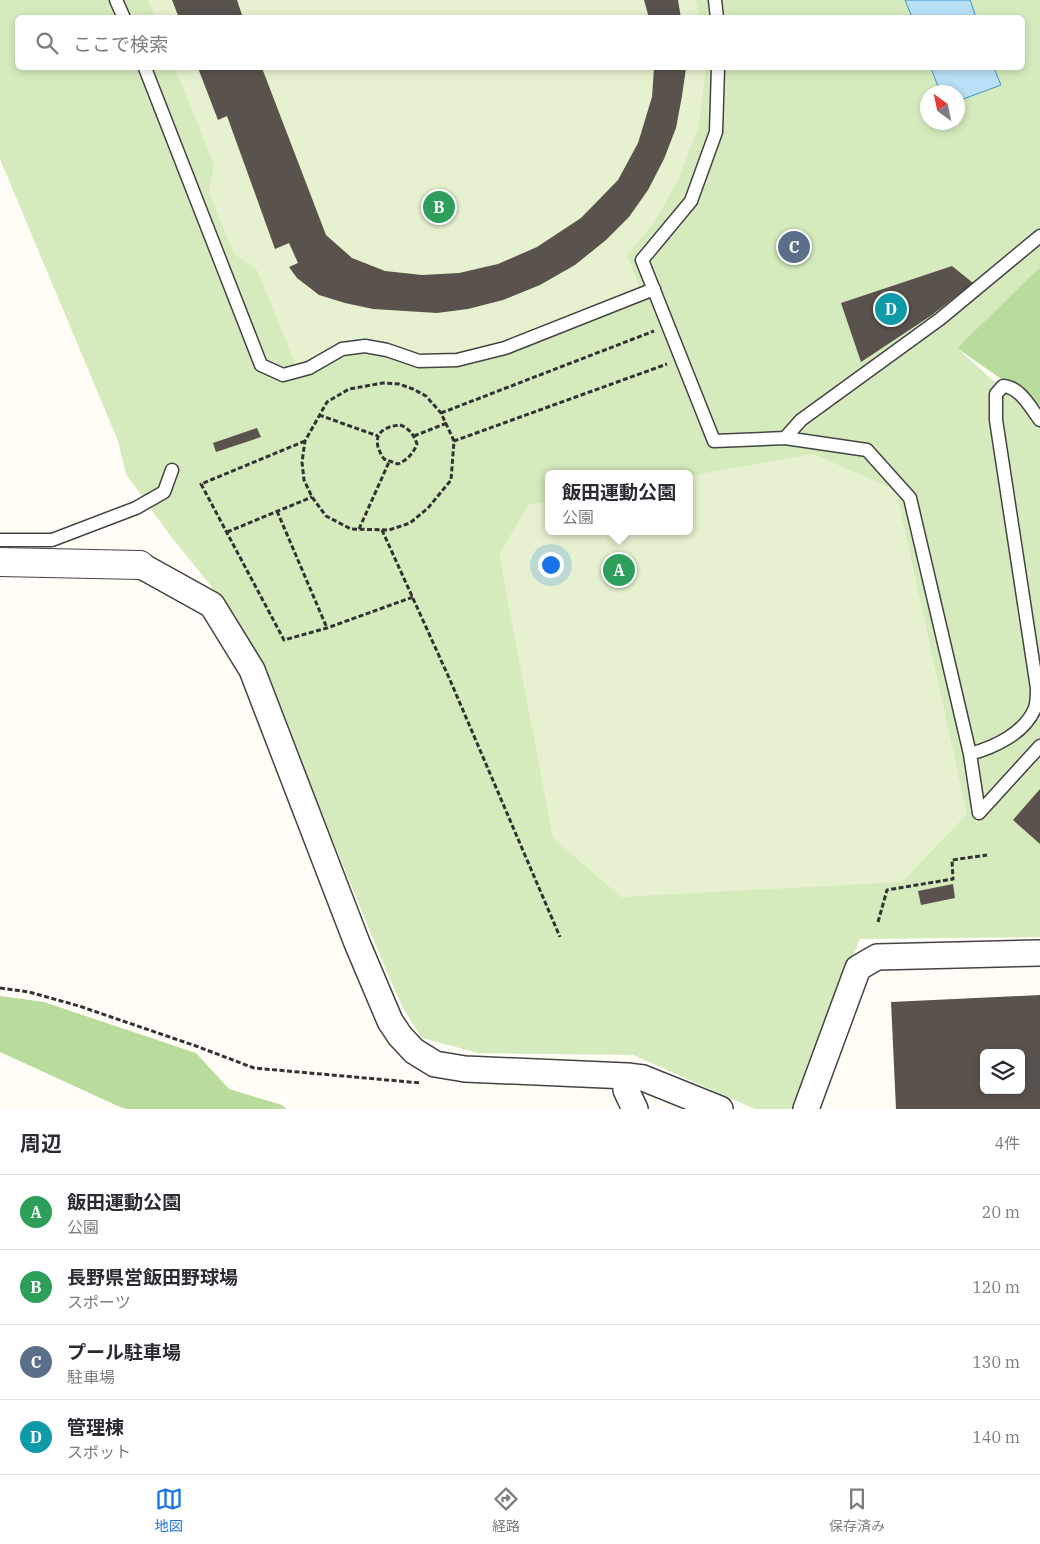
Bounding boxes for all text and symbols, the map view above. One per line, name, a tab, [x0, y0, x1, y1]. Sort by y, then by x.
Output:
search box	[15, 15, 1025, 70]
icon: search	[33, 29, 61, 57]
text: ここで検索	[73, 32, 168, 56]
north arrow	[920, 85, 965, 130]
pin: B	[423, 188, 455, 226]
pin: C	[778, 228, 810, 266]
pin: D	[875, 290, 907, 328]
popup	[545, 470, 693, 535]
text: 飯田運動公園	[562, 480, 676, 504]
text: 公園	[562, 507, 594, 527]
pin: A	[603, 551, 635, 589]
your location	[538, 552, 564, 578]
map controls	[980, 1049, 1025, 1094]
button: layers	[980, 1049, 1025, 1094]
text: 周辺	[20, 1129, 62, 1157]
text: 4件	[994, 1133, 1020, 1153]
text: 飯田運動公園	[67, 1190, 181, 1214]
text: A	[30, 1202, 42, 1222]
text: 20 m	[982, 1202, 1020, 1222]
text: 公園	[67, 1217, 99, 1237]
text: 長野県営飯田野球場	[67, 1265, 238, 1289]
text: B	[30, 1277, 42, 1297]
text: 120 m	[972, 1277, 1020, 1297]
text: スポーツ	[67, 1292, 131, 1312]
text: プール駐車場	[67, 1340, 181, 1364]
text: C	[31, 1352, 41, 1372]
text: 130 m	[972, 1352, 1020, 1372]
text: 駐車場	[67, 1367, 115, 1387]
text: 管理棟	[67, 1415, 124, 1439]
text: D	[30, 1427, 42, 1447]
text: 140 m	[972, 1427, 1020, 1447]
text: スポット	[67, 1442, 131, 1462]
tab: 地図	[155, 1485, 183, 1535]
tab: 経路	[492, 1485, 520, 1535]
tab: 保存済み	[829, 1485, 885, 1535]

